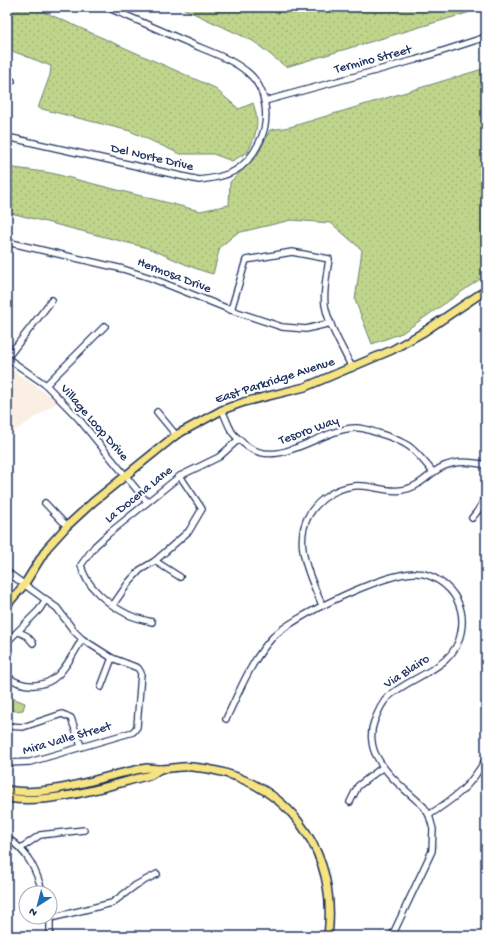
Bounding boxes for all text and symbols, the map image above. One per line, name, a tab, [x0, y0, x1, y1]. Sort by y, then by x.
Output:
street label: Termino Street	[332, 42, 415, 78]
street label: Del Norte Drive	[108, 141, 195, 175]
street label: Hermosa Drive	[135, 255, 213, 297]
street label: East Parkridge Avenue	[213, 355, 337, 407]
street label: Village Loop Drive	[56, 381, 131, 464]
street label: Tesoro Way	[276, 413, 341, 449]
street label: La Docena Lane	[102, 463, 176, 527]
street label: Via Blairo	[381, 652, 433, 693]
street label: Mira Valle Street	[21, 719, 115, 759]
north arrow	[18, 885, 58, 925]
text: N	[27, 905, 40, 918]

